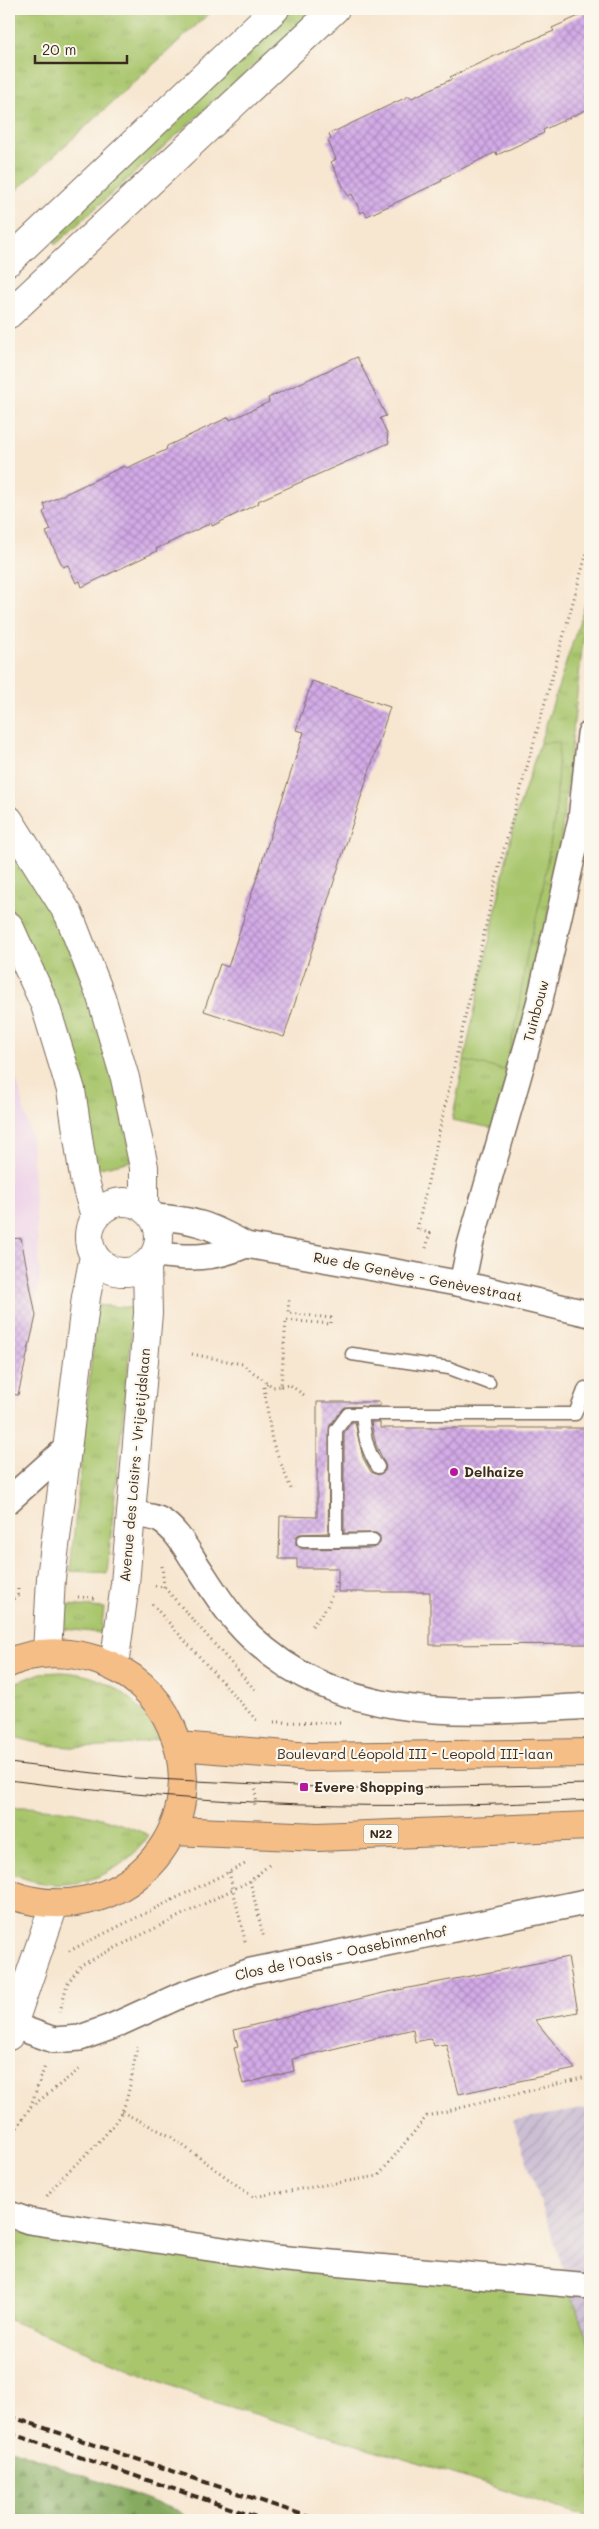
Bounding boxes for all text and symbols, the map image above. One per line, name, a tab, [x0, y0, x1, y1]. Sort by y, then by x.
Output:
scale bar	[35, 32, 128, 64]
text: 20 m	[42, 39, 76, 59]
street label: Tuinbouw	[518, 978, 553, 1044]
street label: Rue de Genève - Genèvestraat	[312, 1247, 524, 1306]
street label: Avenue des Loisirs - Vrijetijdslaan	[115, 1347, 154, 1583]
place label: Delhaize	[464, 1462, 524, 1481]
marker: Delhaize	[448, 1466, 460, 1478]
street label: Boulevard Léopold III - Leopold III-laan	[277, 1744, 553, 1763]
place label: Evere Shopping	[314, 1777, 424, 1796]
marker: Evere Shopping	[298, 1781, 310, 1793]
road number: N22	[364, 1825, 398, 1844]
street label: Clos de l'Oasis - Oasebinnenhof	[233, 1921, 449, 1984]

